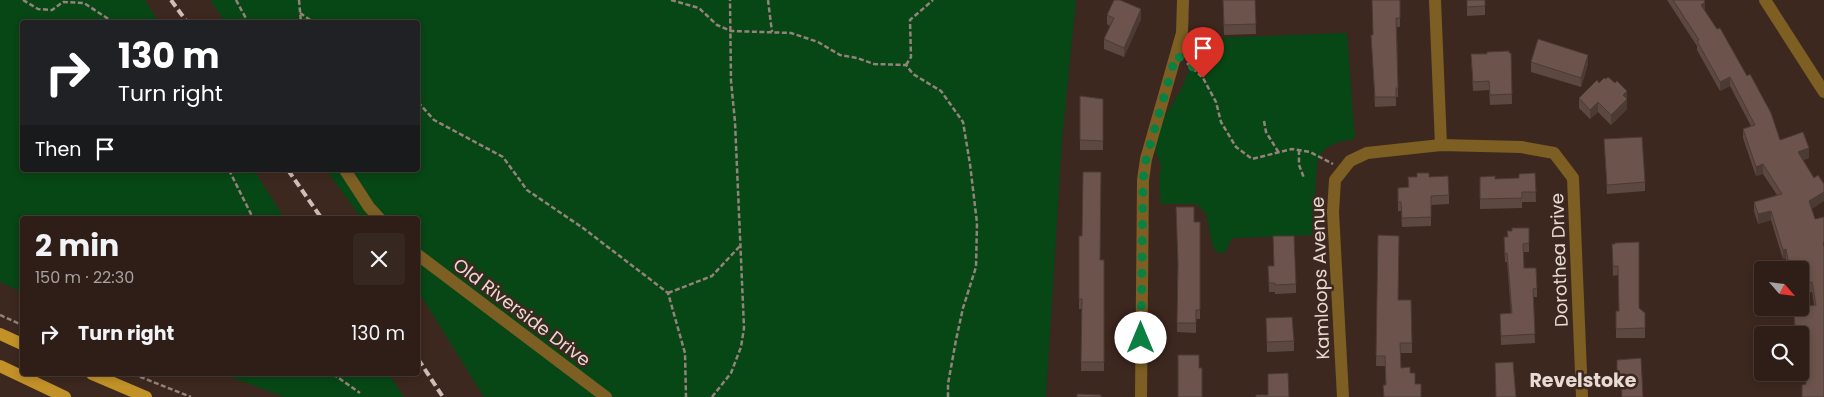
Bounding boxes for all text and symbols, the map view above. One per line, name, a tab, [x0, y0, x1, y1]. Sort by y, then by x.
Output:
pin	[1182, 27, 1224, 78]
text: 130 m	[118, 31, 220, 80]
icon: arrive	[1189, 34, 1217, 62]
icon: right	[35, 40, 100, 105]
text: Turn right	[118, 78, 223, 109]
icon: arrive	[91, 135, 119, 163]
text: Then	[35, 136, 81, 163]
street label: Dorothea Drive	[1544, 193, 1574, 327]
street label: Kamloops Avenue	[1305, 196, 1335, 360]
text: 2 min	[35, 224, 119, 267]
button: close	[353, 233, 405, 285]
street label: Old Riverside Drive	[448, 252, 596, 372]
north arrow	[1754, 261, 1809, 316]
map controls	[1754, 261, 1809, 381]
text: 150 m · 22:30	[35, 266, 134, 289]
position arrow	[1114, 311, 1166, 363]
icon: right	[35, 320, 63, 348]
text: Turn right	[78, 320, 174, 347]
text: 130 m	[351, 320, 405, 347]
button: search	[1754, 326, 1809, 381]
district label: Revelstoke	[1529, 367, 1637, 394]

